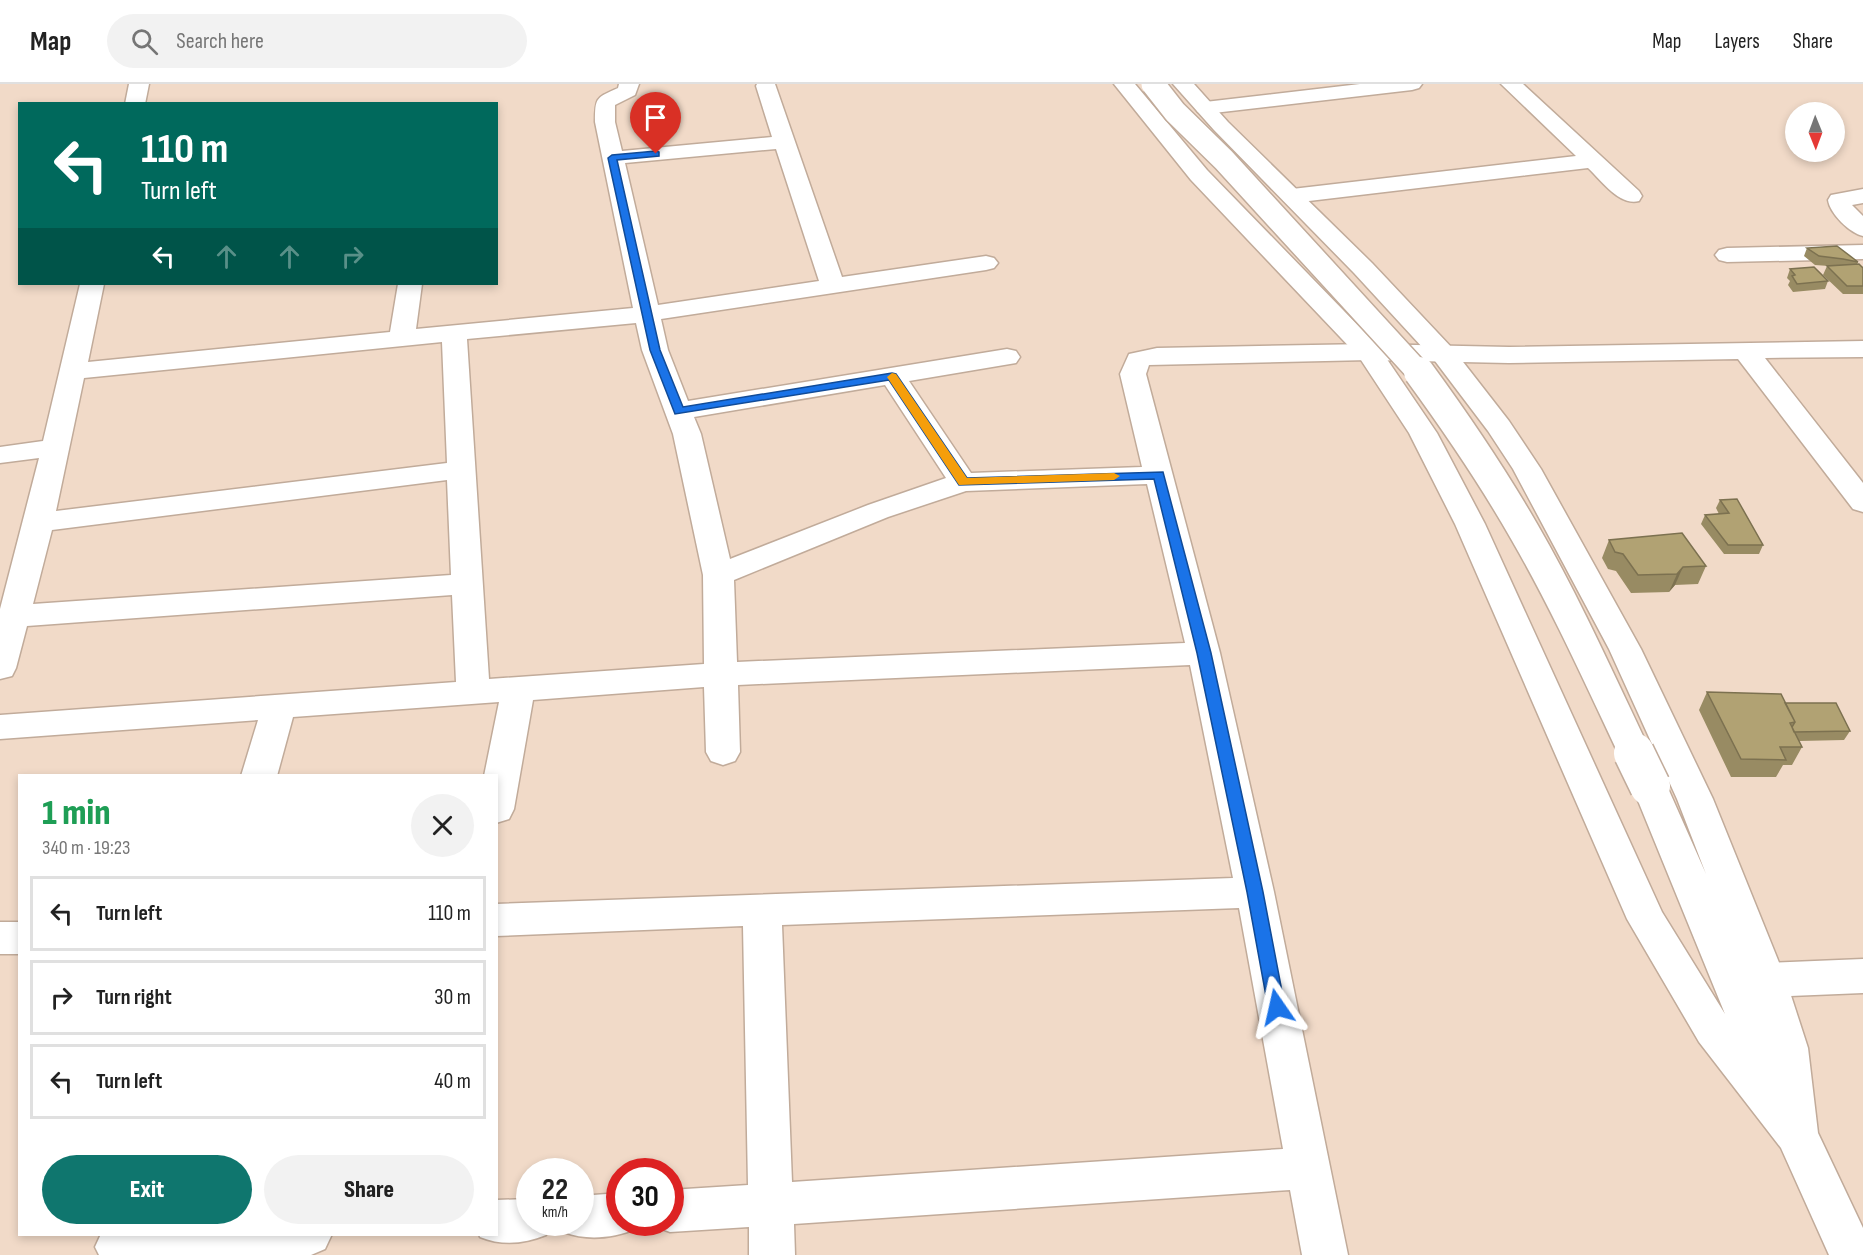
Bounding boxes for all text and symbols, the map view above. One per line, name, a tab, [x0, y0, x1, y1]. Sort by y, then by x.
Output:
search box	[107, 14, 527, 68]
text: Map	[30, 25, 71, 58]
icon: search	[128, 25, 161, 58]
text: Search here	[176, 28, 264, 55]
text: Map	[1652, 29, 1681, 54]
text: Layers	[1714, 29, 1760, 54]
text: Share	[1793, 29, 1833, 54]
pin	[630, 92, 681, 154]
icon: arrive	[639, 101, 672, 134]
north arrow	[1785, 102, 1845, 162]
map controls	[1785, 102, 1845, 162]
text: 110 m	[141, 124, 228, 175]
icon: left	[42, 126, 120, 204]
text: Turn left	[141, 175, 217, 207]
icon: left	[147, 240, 180, 273]
icon: ahead	[210, 240, 243, 273]
icon: ahead	[273, 240, 306, 273]
icon: right	[336, 240, 369, 273]
text: 1 min	[42, 792, 110, 835]
button: close	[411, 794, 474, 857]
text: 340 m · 19:23	[42, 836, 130, 860]
icon: left	[45, 897, 78, 930]
text: Turn left	[96, 900, 162, 927]
text: 110 m	[428, 900, 471, 927]
position arrow	[1245, 975, 1309, 1039]
icon: right	[45, 981, 78, 1014]
text: Turn right	[96, 984, 172, 1011]
text: 30 m	[434, 984, 471, 1011]
icon: left	[45, 1065, 78, 1098]
text: Turn left	[96, 1068, 162, 1095]
text: 40 m	[434, 1068, 471, 1095]
button: Exit	[42, 1155, 252, 1224]
button: Share	[264, 1155, 474, 1224]
speed limit sign: 30	[606, 1158, 684, 1236]
text: 22	[542, 1172, 568, 1208]
text: km/h	[542, 1203, 568, 1222]

